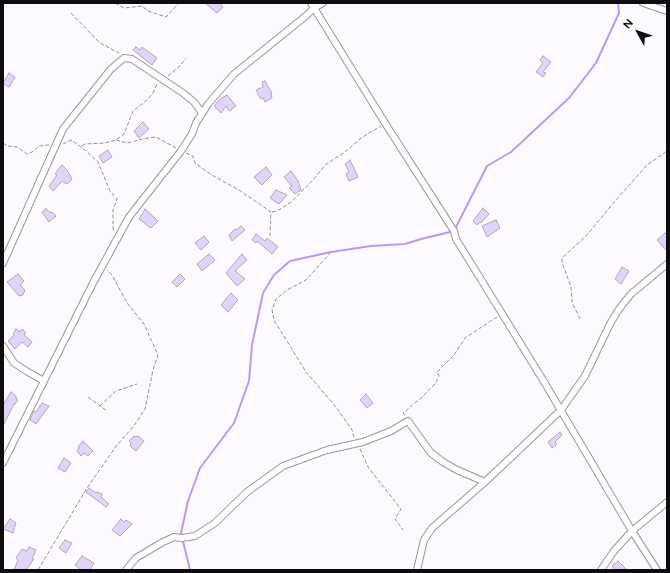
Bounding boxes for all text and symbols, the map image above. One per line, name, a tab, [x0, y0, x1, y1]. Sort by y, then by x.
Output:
north arrow	[618, 12, 658, 52]
text: N	[621, 17, 636, 31]

